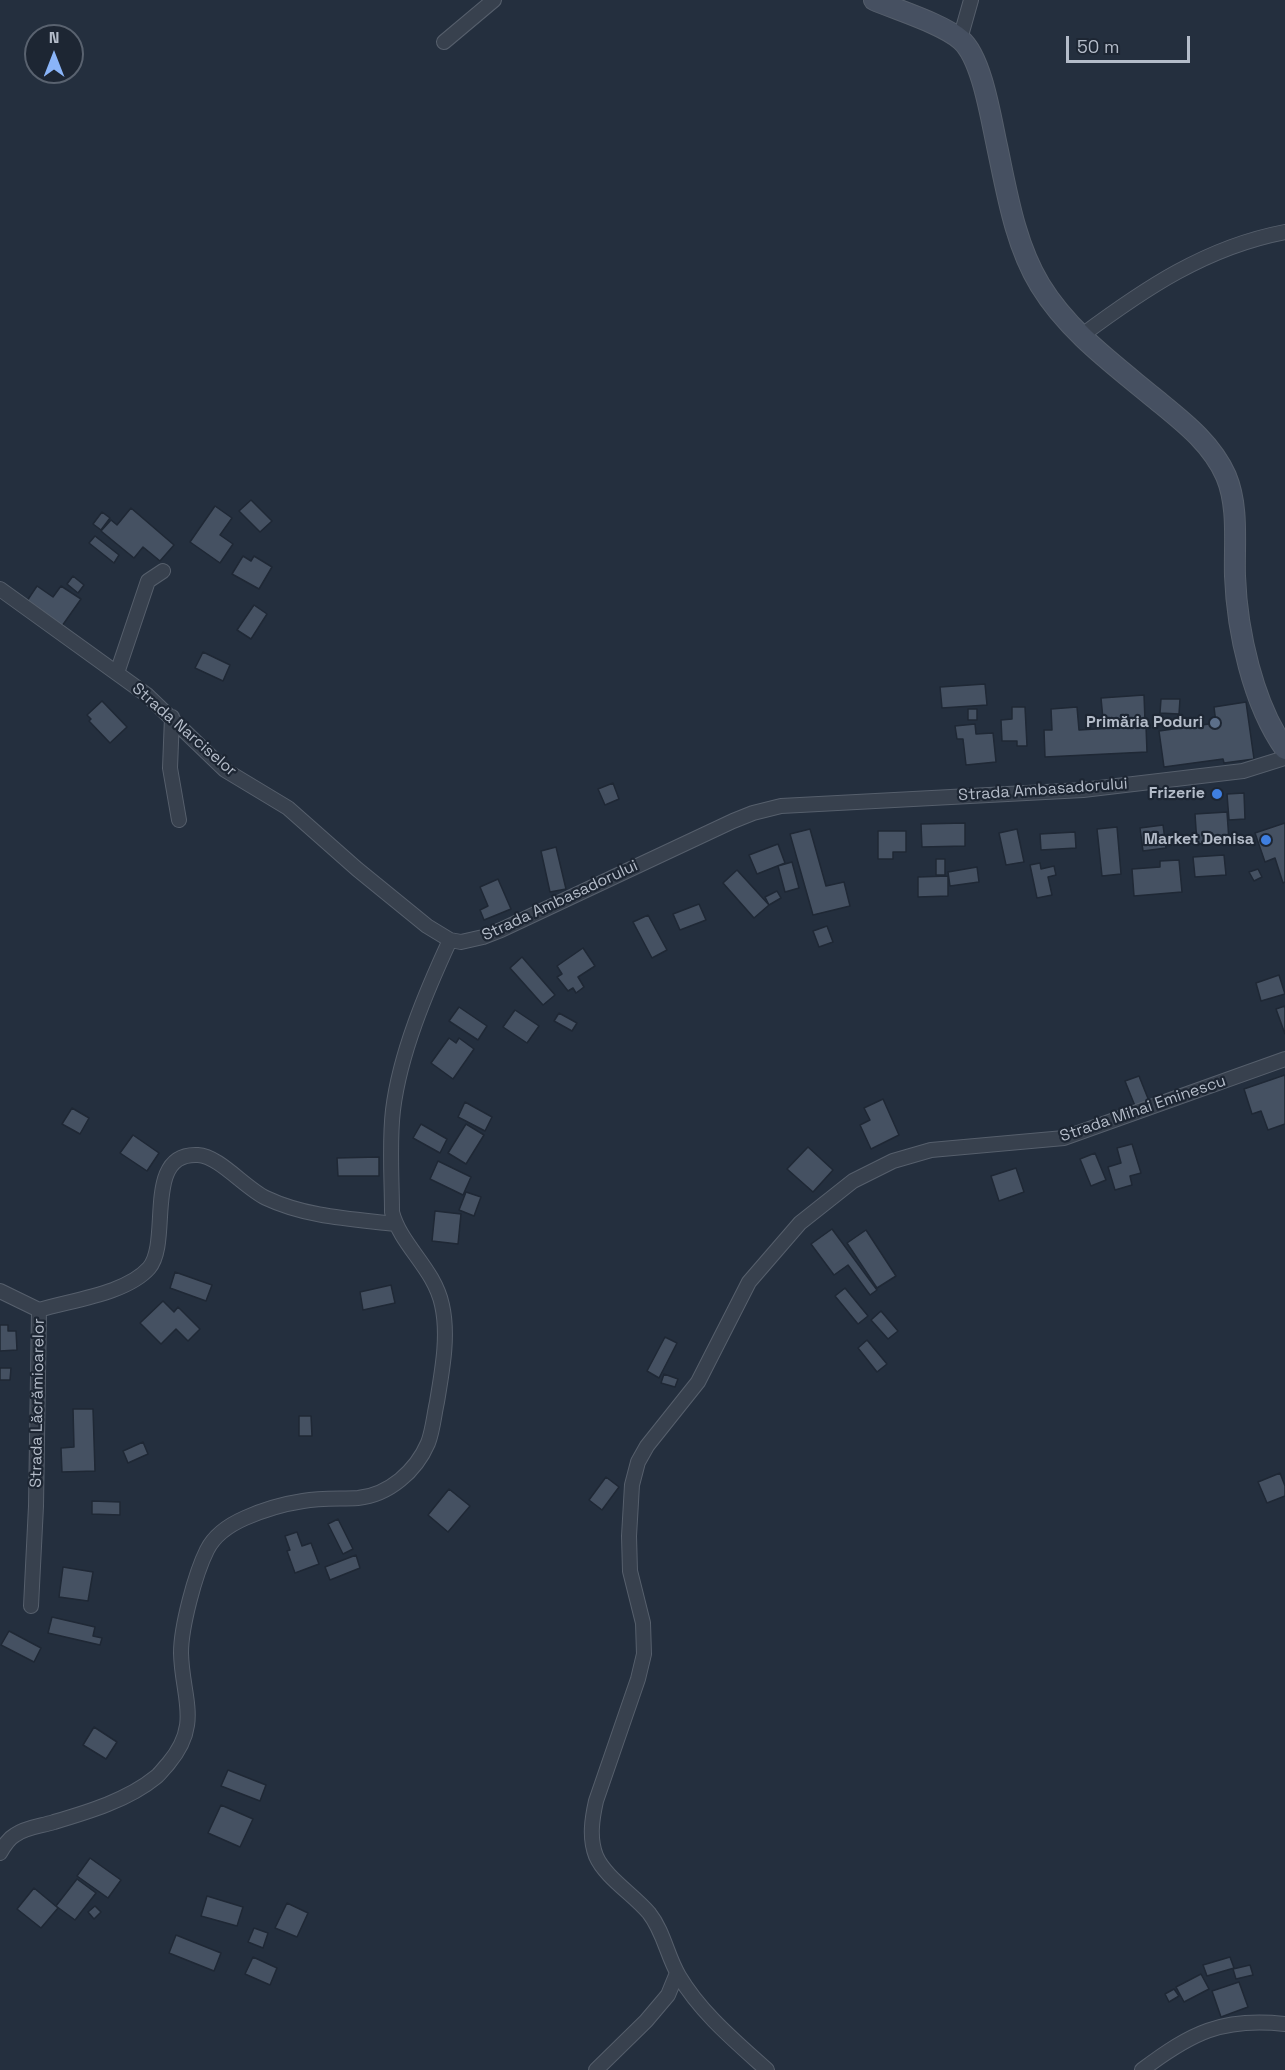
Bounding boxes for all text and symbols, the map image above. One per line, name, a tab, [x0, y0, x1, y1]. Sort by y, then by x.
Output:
north arrow	[24, 24, 84, 84]
scale bar	[1069, 24, 1194, 62]
text: N	[49, 27, 59, 48]
text: 50 m	[1077, 35, 1119, 58]
street label: Strada Narciselor	[128, 679, 240, 781]
place label: Primăria Poduri	[1086, 713, 1203, 733]
marker: Primăria Poduri	[1208, 716, 1222, 730]
street label: Strada Ambasadorului	[958, 775, 1128, 805]
place label: Frizerie	[1149, 784, 1205, 804]
marker: Frizerie	[1210, 787, 1224, 801]
place label: Market Denisa	[1144, 830, 1254, 850]
marker: Market Denisa	[1259, 833, 1273, 847]
street label: Strada Ambasadorului	[479, 856, 641, 946]
street label: Strada Mihai Eminescu	[1058, 1072, 1228, 1146]
street label: Strada Lăcrămioarelor	[27, 1318, 49, 1488]

